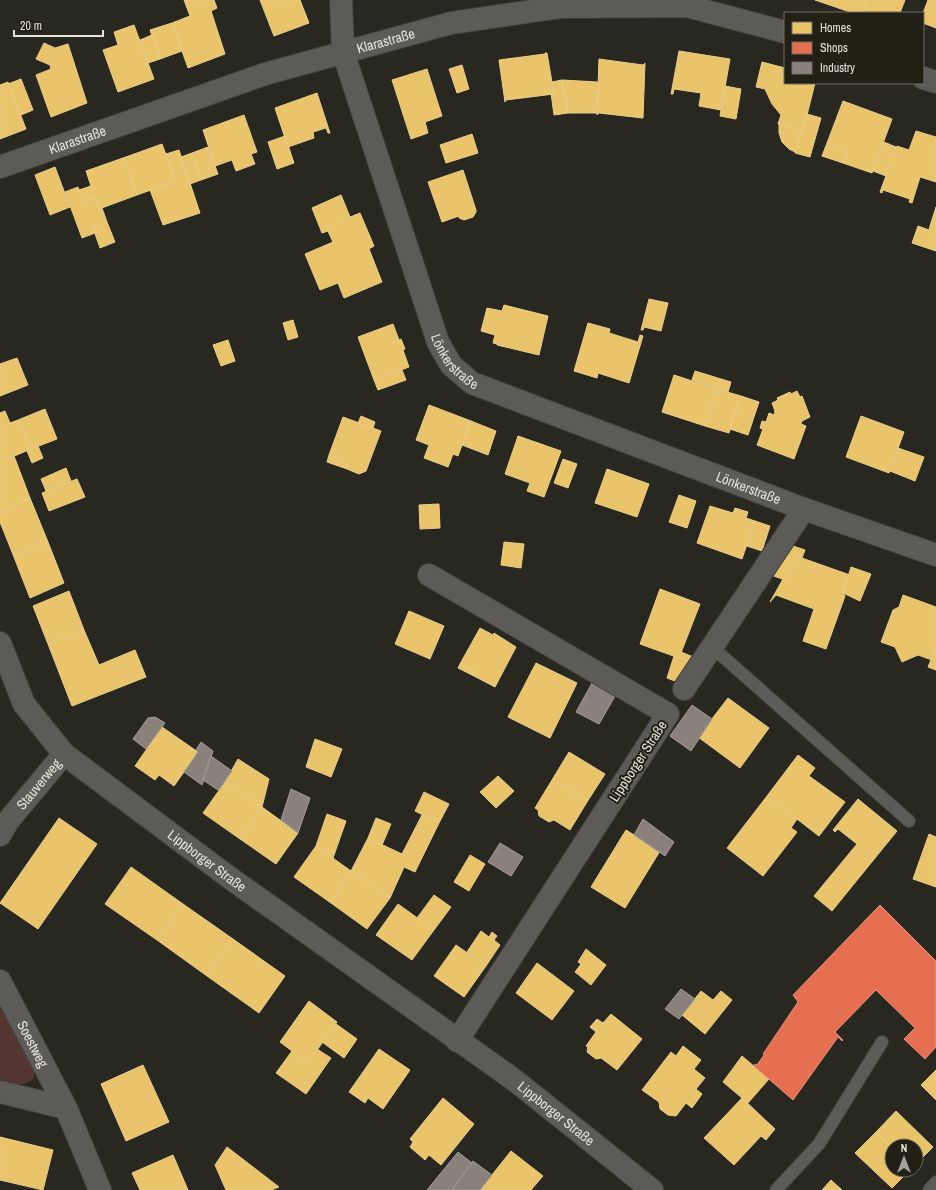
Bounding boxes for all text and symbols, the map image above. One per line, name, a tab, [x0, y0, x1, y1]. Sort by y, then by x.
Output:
scale bar	[14, 12, 103, 38]
legend	[784, 12, 924, 84]
text: 20 m	[20, 18, 42, 34]
text: Homes	[820, 20, 851, 36]
street label: Klarastraße	[355, 24, 417, 57]
text: Shops	[820, 40, 848, 56]
text: Industry	[820, 60, 855, 76]
street label: Klarastraße	[46, 122, 108, 158]
street label: Lönkerstraße	[427, 332, 480, 393]
street label: Lönkerstraße	[714, 467, 783, 508]
street label: Lippborger Straße	[605, 717, 671, 805]
street label: Stauverweg	[12, 755, 65, 813]
street label: Lippborger Straße	[164, 826, 250, 896]
street label: Soestweg	[13, 1017, 53, 1071]
street label: Lippborger Straße	[514, 1077, 598, 1150]
north arrow	[884, 1138, 924, 1178]
text: N	[901, 1141, 907, 1155]

